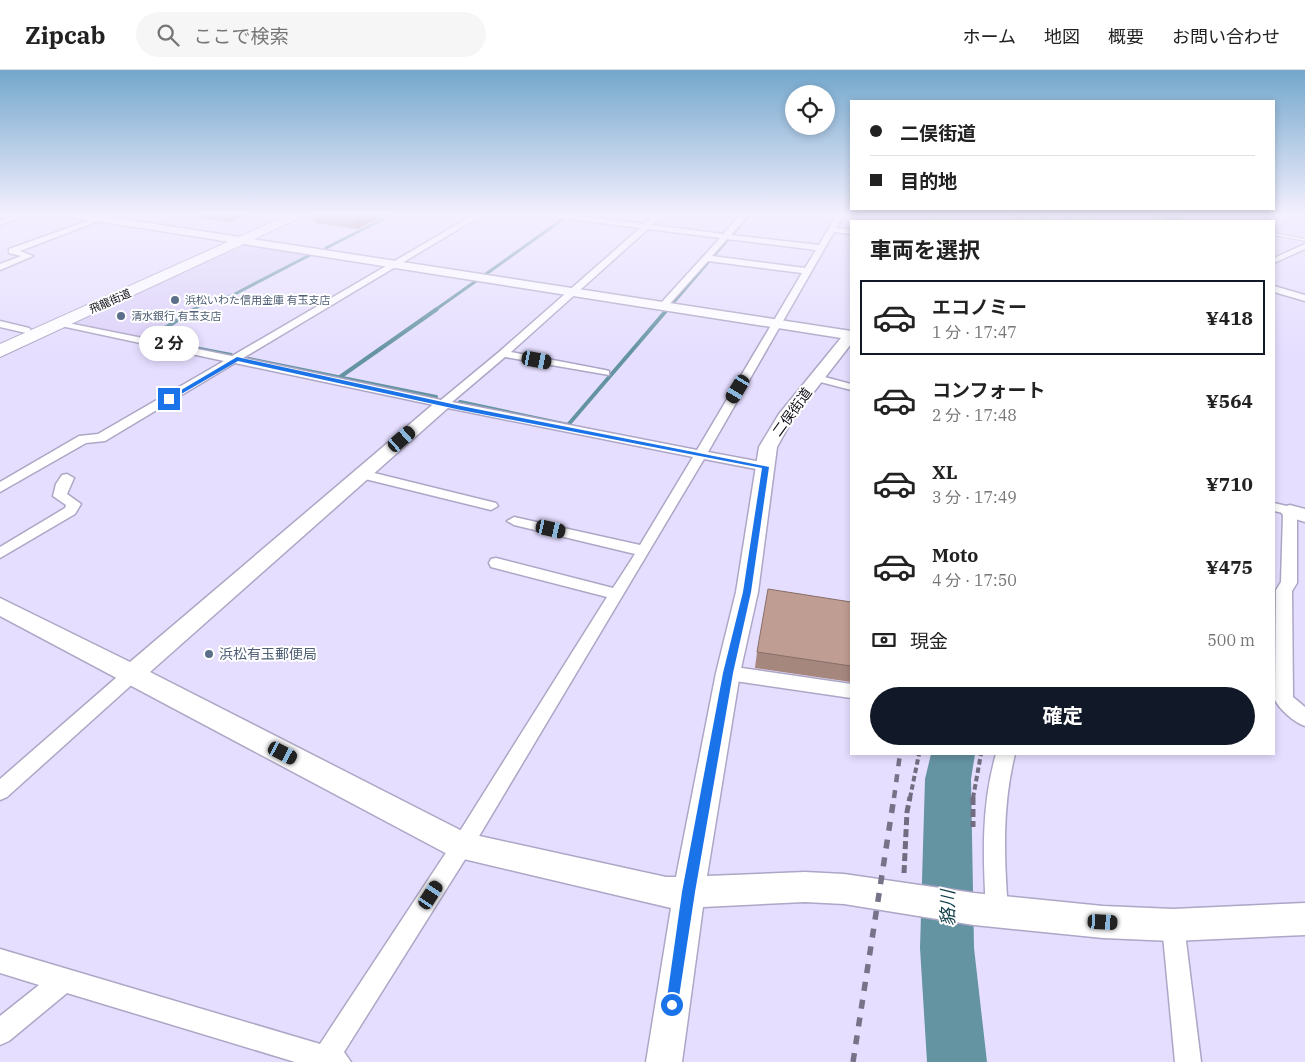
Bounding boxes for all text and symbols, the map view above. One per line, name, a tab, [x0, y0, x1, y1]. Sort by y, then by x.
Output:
search box	[136, 12, 486, 57]
text: Zipcab	[25, 19, 106, 51]
icon: search	[154, 21, 182, 49]
text: ここで検索	[194, 24, 289, 48]
text: ホーム	[963, 25, 1016, 48]
text: 地図	[1044, 25, 1080, 48]
text: 概要	[1108, 25, 1144, 48]
text: お問い合わせ	[1172, 25, 1280, 48]
map controls	[785, 85, 835, 135]
button: locate	[785, 85, 835, 135]
text: 二俣街道	[900, 121, 976, 145]
text: 目的地	[900, 169, 957, 193]
text: 車両を選択	[870, 235, 980, 264]
street label: 飛龍街道	[87, 286, 133, 316]
place label: 浜松いわた信用金庫 有玉支店	[185, 293, 331, 307]
marker: 浜松いわた信用金庫 有玉支店	[169, 294, 181, 306]
icon: car	[872, 295, 917, 340]
text: エコノミー	[932, 295, 1027, 319]
text: ¥418	[1206, 306, 1253, 330]
place label: 清水銀行 有玉支店	[131, 309, 222, 323]
marker: 清水銀行 有玉支店	[115, 310, 127, 322]
text: 1 分 · 17:47	[932, 322, 1017, 342]
callout: 2 分	[139, 326, 199, 362]
text: 2 分	[154, 333, 184, 353]
car	[520, 350, 553, 370]
car	[723, 372, 752, 406]
icon: car	[872, 378, 917, 423]
text: コンフォート	[932, 378, 1045, 402]
street label: 二俣街道	[768, 384, 816, 440]
route end	[158, 388, 180, 410]
text: ¥564	[1206, 389, 1253, 413]
text: 2 分 · 17:48	[932, 405, 1017, 425]
car	[385, 423, 418, 455]
text: XL	[932, 460, 958, 484]
icon: car	[872, 461, 917, 506]
text: ¥710	[1206, 472, 1253, 496]
text: 3 分 · 17:49	[932, 487, 1017, 507]
car	[534, 518, 567, 540]
text: Moto	[932, 543, 978, 567]
icon: car	[872, 544, 917, 589]
text: ¥475	[1206, 555, 1253, 579]
text: 4 分 · 17:50	[932, 570, 1017, 590]
icon: cash	[870, 626, 898, 654]
text: 現金	[910, 629, 948, 653]
text: 500 m	[1207, 630, 1255, 650]
place label: 浜松有玉郵便局	[219, 645, 317, 663]
marker: 浜松有玉郵便局	[203, 648, 215, 660]
button: 確定	[870, 687, 1255, 745]
car	[266, 740, 299, 766]
car	[416, 878, 445, 912]
water label: 貉川	[936, 888, 959, 926]
car	[1087, 914, 1118, 930]
route start	[661, 994, 683, 1016]

